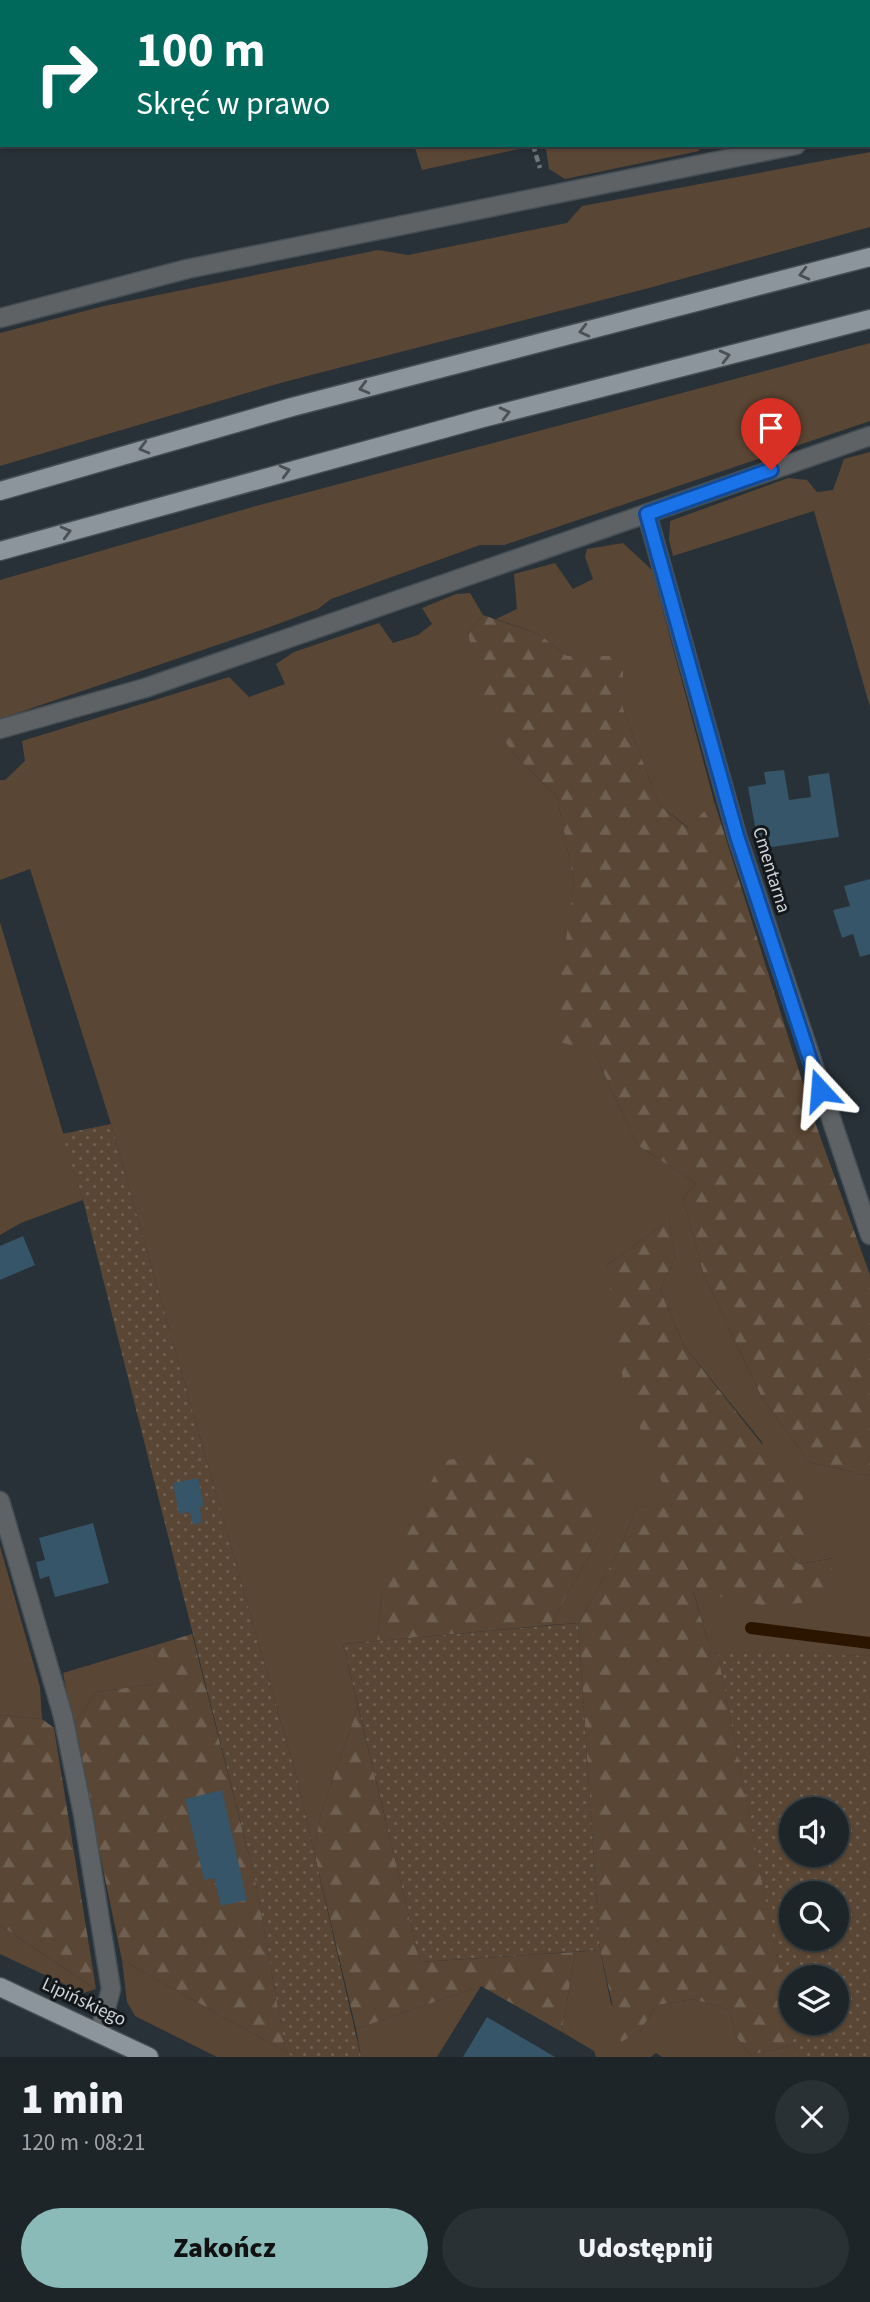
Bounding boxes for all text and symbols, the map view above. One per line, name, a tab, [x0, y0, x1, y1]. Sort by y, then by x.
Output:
text: 100 m	[136, 16, 265, 86]
icon: right	[21, 28, 112, 119]
text: Skręć w prawo	[136, 81, 330, 127]
one-way arrow	[798, 266, 810, 280]
one-way arrow	[578, 323, 590, 337]
one-way arrow	[719, 350, 731, 364]
one-way arrow	[358, 380, 370, 394]
pin	[741, 398, 801, 470]
one-way arrow	[499, 406, 511, 421]
icon: arrive	[752, 409, 790, 447]
one-way arrow	[138, 440, 150, 454]
one-way arrow	[279, 465, 291, 480]
one-way arrow	[60, 526, 72, 541]
street label: Cmentarna	[745, 824, 797, 916]
position arrow	[783, 1053, 857, 1127]
map controls	[779, 1797, 849, 2035]
button: sound	[779, 1797, 849, 1867]
button: search	[779, 1881, 849, 1951]
button: layers	[779, 1965, 849, 2035]
street label: Lipińskiego	[37, 1971, 131, 2033]
text: 1 min	[21, 2070, 124, 2130]
button: close	[775, 2080, 849, 2154]
text: 120 m · 08:21	[21, 2126, 145, 2159]
button: Zakończ	[21, 2208, 428, 2288]
button: Udostępnij	[442, 2208, 849, 2288]

